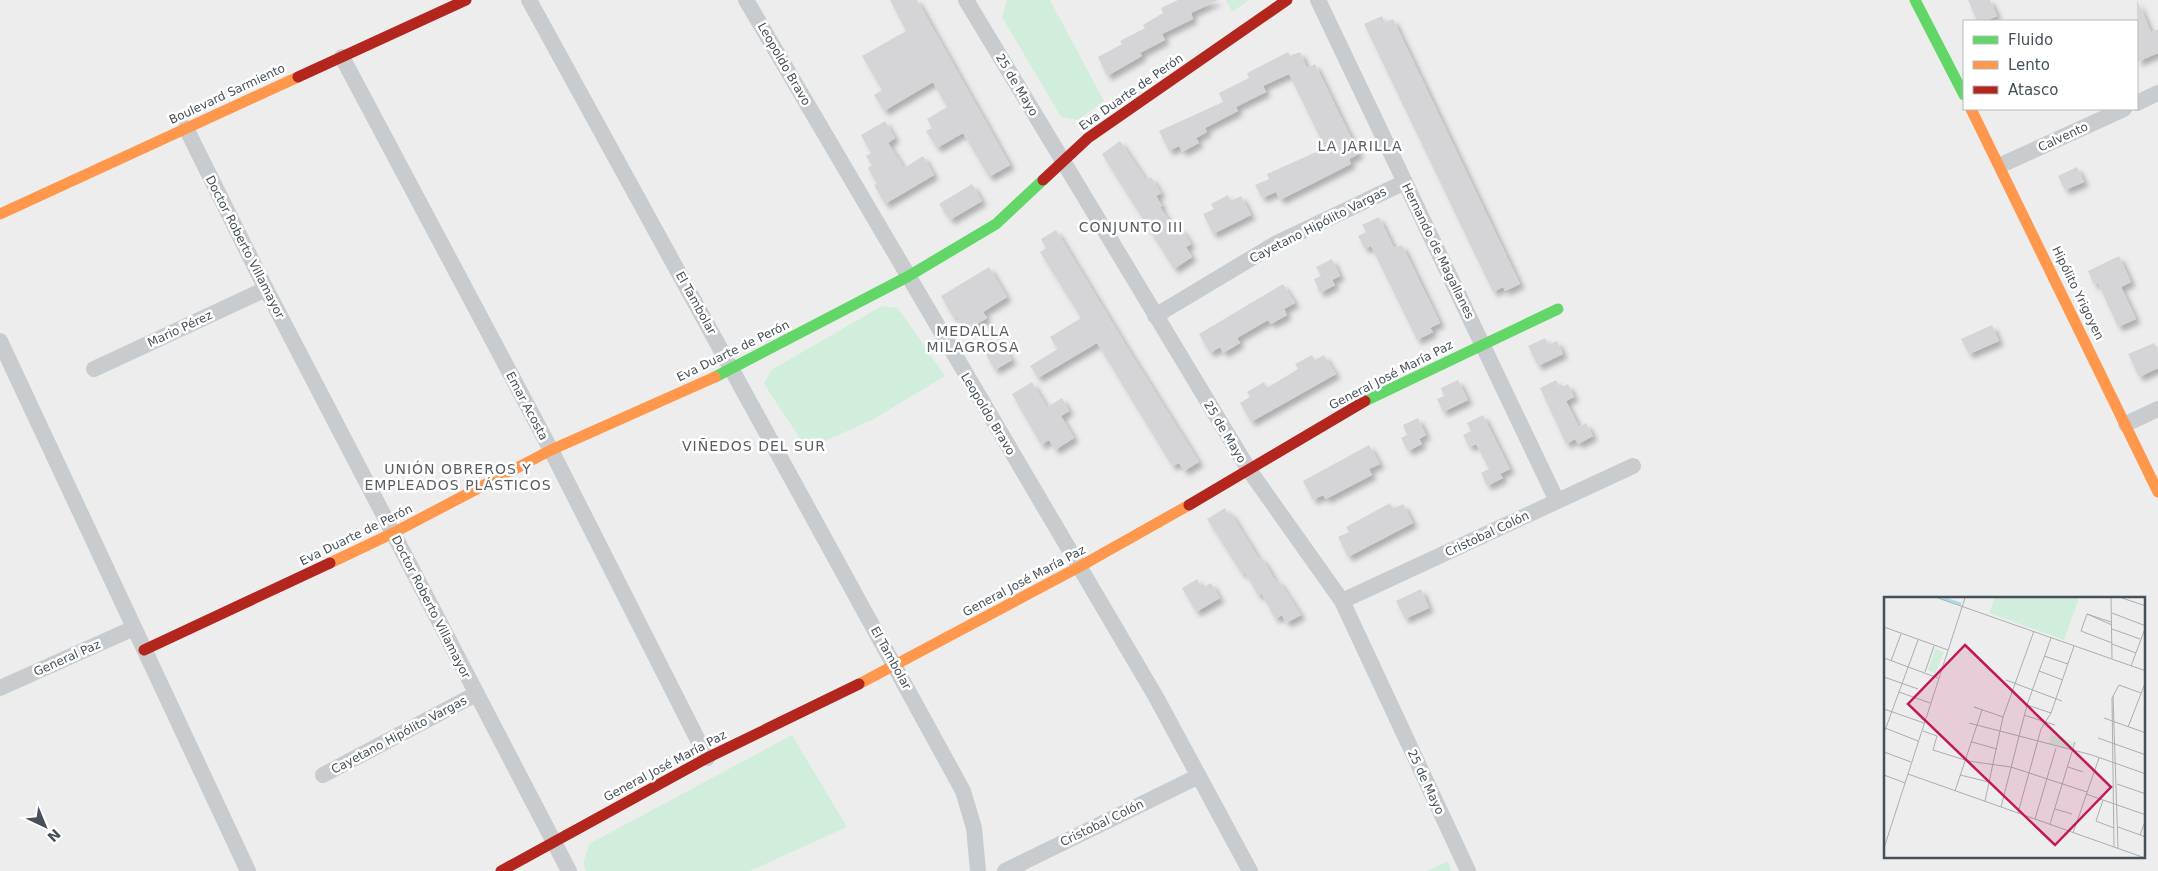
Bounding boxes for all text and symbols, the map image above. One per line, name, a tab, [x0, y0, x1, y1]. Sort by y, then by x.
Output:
street label: Leopoldo Bravo	[755, 20, 813, 108]
legend	[1963, 20, 2138, 110]
text: Fluido	[2008, 31, 2053, 49]
street label: 25 de Mayo	[993, 51, 1041, 119]
street label: Eva Duarte de Perón	[1076, 51, 1186, 133]
text: Lento	[2008, 56, 2050, 74]
street label: Boulevard Sarmiento	[167, 61, 287, 127]
text: Atasco	[2008, 81, 2058, 99]
street label: Calvento	[2036, 119, 2090, 155]
district label: LA JARILLA	[1318, 138, 1402, 154]
street label: Doctor Roberto Villamayor	[203, 173, 287, 321]
street label: Hernando de Magallanes	[1399, 181, 1477, 321]
street label: Cayetano Hipólito Vargas	[1247, 184, 1389, 266]
district label: CONJUNTO III	[1079, 219, 1183, 235]
street label: Hipólito Yrigoyen	[2049, 244, 2107, 342]
street label: El Tambolar	[673, 269, 719, 337]
street label: Mario Pérez	[145, 308, 215, 350]
street label: Eva Duarte de Perón	[674, 318, 792, 384]
district label: MEDALLA MILAGROSA	[927, 323, 1019, 355]
street label: General José María Paz	[1327, 338, 1455, 412]
street label: Emar Acosta	[503, 369, 551, 443]
street label: Leopoldo Bravo	[958, 370, 1018, 458]
street label: 25 de Mayo	[1201, 398, 1249, 466]
district label: VIÑEDOS DEL SUR	[682, 438, 826, 454]
district label: UNIÓN OBREROS Y EMPLEADOS PLÁSTICOS	[364, 460, 552, 493]
street label: Eva Duarte de Perón	[297, 502, 415, 568]
street label: Cristobal Colón	[1443, 508, 1531, 560]
street label: Doctor Roberto Villamayor	[389, 533, 473, 681]
street label: General José María Paz	[960, 543, 1088, 619]
inset map	[1884, 597, 2146, 858]
street label: El Tambolar	[868, 624, 914, 692]
street label: General Paz	[32, 637, 102, 679]
street label: Cayetano Hipólito Vargas	[329, 693, 469, 777]
street label: General José María Paz	[601, 728, 729, 804]
street label: 25 de Mayo	[1405, 747, 1447, 817]
street label: Cristobal Colón	[1058, 797, 1146, 849]
north arrow	[20, 801, 70, 851]
text: N	[44, 826, 64, 845]

